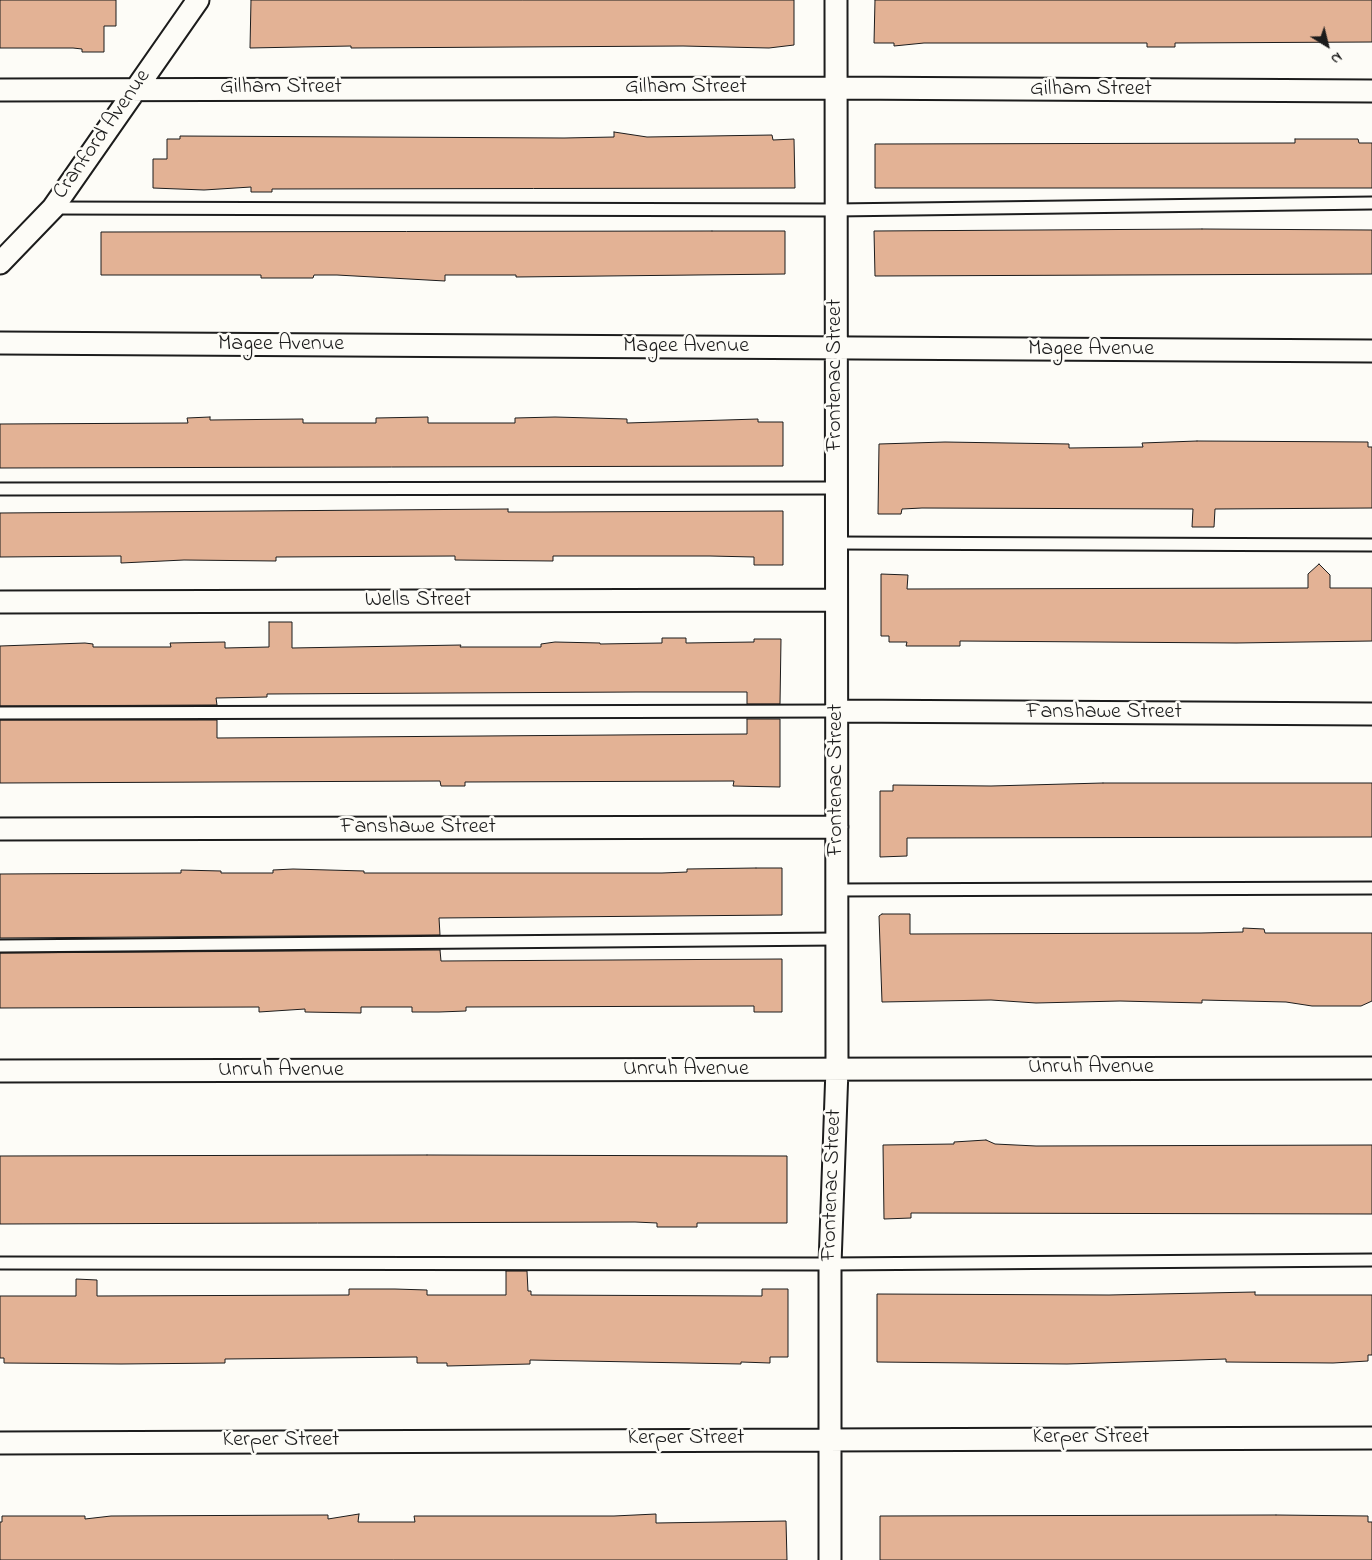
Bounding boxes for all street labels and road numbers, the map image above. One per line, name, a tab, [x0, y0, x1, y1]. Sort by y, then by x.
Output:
street label: Cranford Avenue	[48, 65, 158, 205]
street label: Gilham Street	[220, 75, 342, 101]
street label: Gilham Street	[625, 75, 747, 101]
street label: Gilham Street	[1030, 77, 1152, 103]
street label: Frontenac Street	[823, 299, 849, 451]
street label: Magee Avenue	[218, 332, 344, 358]
street label: Magee Avenue	[623, 334, 749, 360]
street label: Magee Avenue	[1028, 337, 1154, 363]
street label: Wells Street	[365, 588, 471, 614]
street label: Fanshawe Street	[1026, 700, 1182, 726]
street label: Frontenac Street	[824, 704, 850, 856]
street label: Fanshawe Street	[340, 815, 496, 841]
street label: Unruh Avenue	[1028, 1055, 1154, 1081]
street label: Unruh Avenue	[623, 1057, 749, 1083]
street label: Unruh Avenue	[218, 1058, 344, 1084]
street label: Frontenac Street	[817, 1108, 849, 1262]
street label: Kerper Street	[1033, 1425, 1149, 1451]
street label: Kerper Street	[628, 1426, 744, 1452]
street label: Kerper Street	[223, 1428, 339, 1454]

